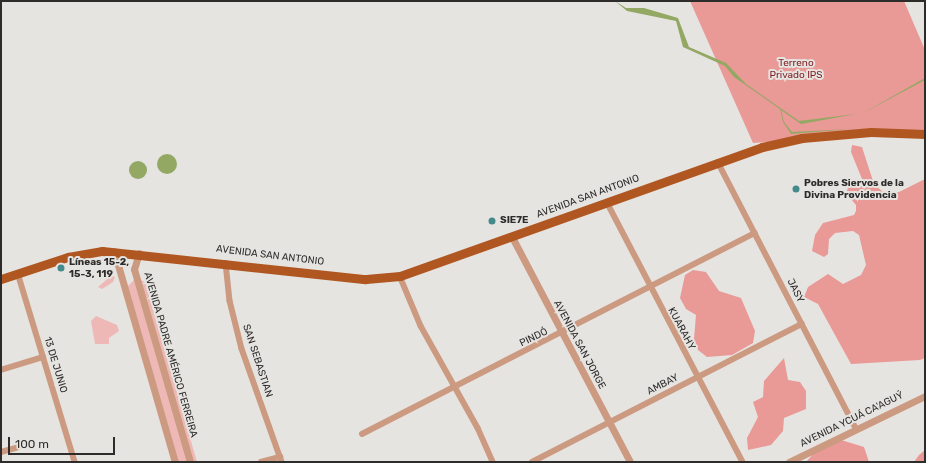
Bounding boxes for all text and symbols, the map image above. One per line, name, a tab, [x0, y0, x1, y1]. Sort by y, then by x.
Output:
park label: Terreno Privado IPS	[769, 57, 823, 80]
street label: AVENIDA SAN ANTONIO	[535, 173, 641, 221]
place label: Pobres Siervos de la Divina Providencia	[804, 177, 904, 200]
marker: Pobres Siervos de la Divina Providencia	[791, 184, 801, 194]
place label: SIE7E	[500, 215, 528, 227]
marker: SIE7E	[487, 216, 497, 226]
street label: AVENIDA SAN ANTONIO	[215, 243, 325, 269]
place label: Líneas 15-2, 15-3, 119	[69, 256, 129, 280]
marker: Líneas 15-2, 15-3, 119	[56, 263, 66, 273]
street label: AVENIDA PADRE AMÉRICO FERREIRA	[141, 271, 199, 439]
street label: JASY	[784, 277, 806, 305]
street label: AVENIDA SAN JORGE	[550, 298, 608, 392]
street label: KUARAHY	[665, 306, 697, 352]
street label: SAN SEBASTIAN	[240, 323, 274, 399]
street label: PINDÓ	[518, 326, 550, 350]
street label: 13 DE JUNIO	[41, 336, 69, 394]
street label: AMBAY	[645, 372, 681, 398]
street label: AVENIDA YCUÁ CA'AGUÝ	[798, 390, 906, 450]
scale bar	[10, 429, 117, 455]
text: 100 m	[15, 437, 49, 451]

